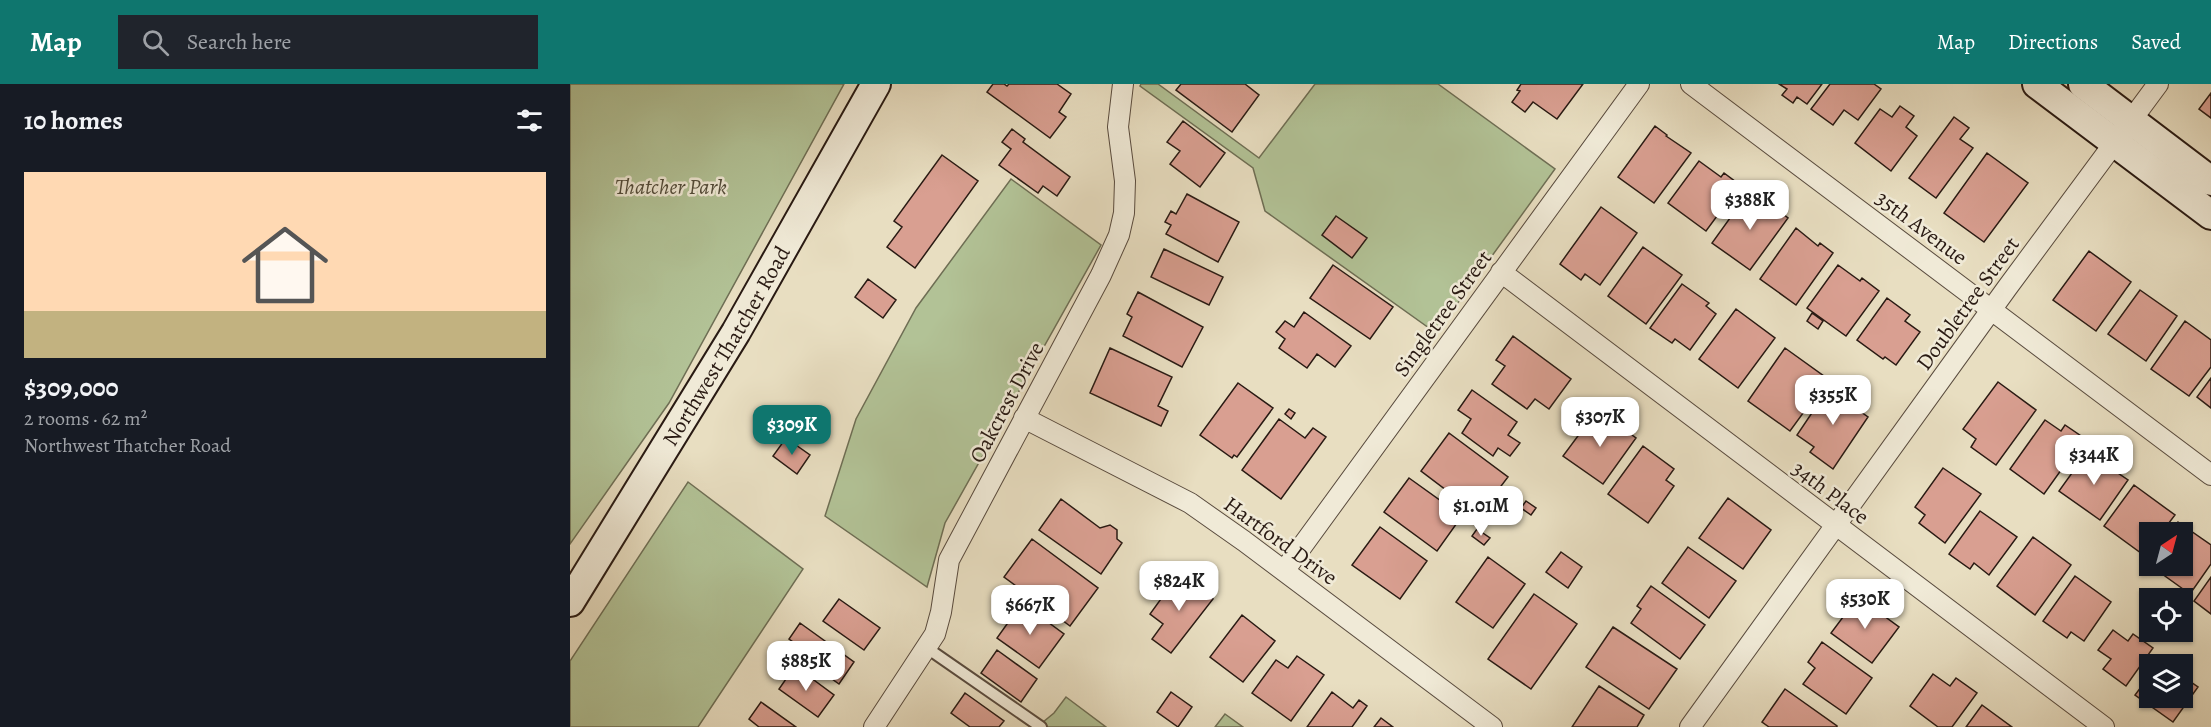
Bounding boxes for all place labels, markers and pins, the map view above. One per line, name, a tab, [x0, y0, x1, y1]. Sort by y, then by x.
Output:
pin: $388K	[1708, 180, 1792, 231]
pin: $355K	[1791, 375, 1875, 426]
pin: $307K	[1558, 397, 1642, 448]
pin: $309K	[750, 405, 834, 456]
pin: $344K	[2052, 435, 2136, 486]
pin: $1.01M	[1432, 486, 1530, 537]
pin: $824K	[1137, 561, 1221, 612]
pin: $530K	[1823, 579, 1907, 630]
pin: $667K	[988, 585, 1072, 636]
pin: $885K	[764, 641, 848, 692]

